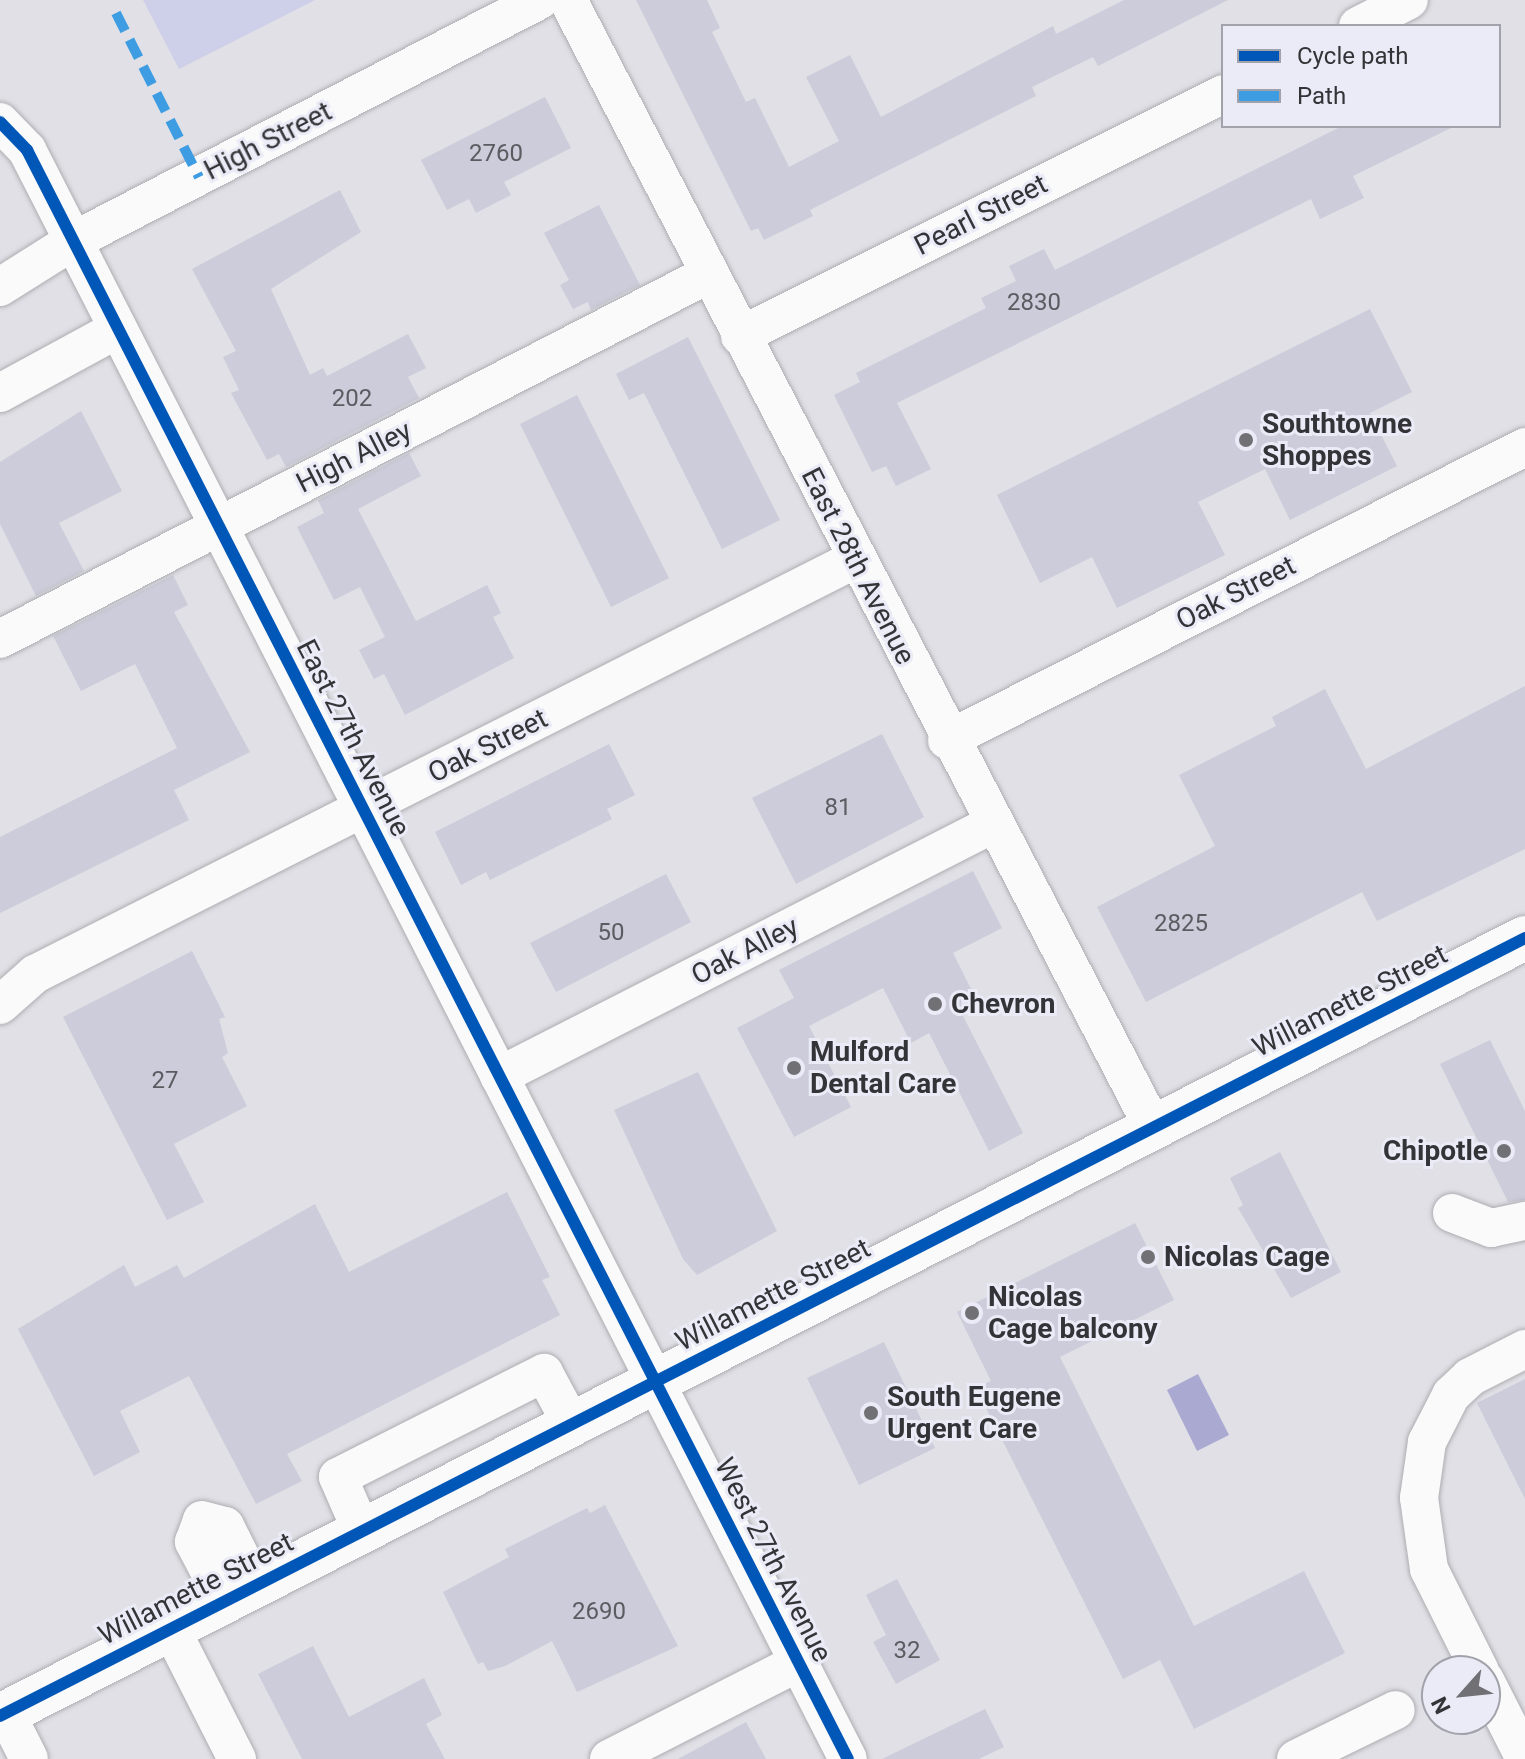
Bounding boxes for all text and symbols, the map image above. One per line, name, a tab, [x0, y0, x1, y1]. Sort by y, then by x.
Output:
legend	[1221, 24, 1501, 128]
text: Cycle path	[1297, 42, 1409, 70]
text: Path	[1297, 82, 1346, 110]
street label: High Street	[199, 95, 337, 187]
house number: 2760	[469, 140, 523, 168]
street label: Pearl Street	[909, 167, 1053, 263]
house number: 2830	[1007, 289, 1061, 317]
house number: 202	[332, 385, 372, 413]
place label: Southtowne Shoppes	[1262, 407, 1412, 473]
street label: High Alley	[291, 414, 417, 500]
marker: Southtowne Shoppes	[1237, 431, 1255, 449]
street label: East 28th Avenue	[794, 462, 922, 670]
street label: Oak Street	[1171, 549, 1301, 637]
street label: East 27th Avenue	[289, 634, 417, 842]
street label: Oak Street	[423, 702, 553, 790]
house number: 81	[825, 794, 851, 822]
street label: Oak Alley	[686, 910, 804, 992]
house number: 2825	[1154, 910, 1208, 938]
house number: 50	[598, 919, 624, 947]
street label: Willamette Street	[1247, 937, 1453, 1065]
place label: Chevron	[951, 987, 1055, 1021]
marker: Chevron	[926, 995, 944, 1013]
place label: Mulford Dental Care	[810, 1035, 956, 1101]
marker: Mulford Dental Care	[785, 1059, 803, 1077]
house number: 27	[152, 1067, 178, 1095]
place label: Chipotle	[1383, 1134, 1488, 1168]
marker: Chipotle	[1495, 1142, 1513, 1160]
street label: Willamette Street	[670, 1231, 876, 1359]
place label: Nicolas Cage	[1164, 1240, 1330, 1274]
marker: Nicolas Cage	[1139, 1248, 1157, 1266]
place label: Nicolas Cage balcony	[988, 1280, 1158, 1346]
marker: Nicolas Cage balcony	[963, 1304, 981, 1322]
place label: South Eugene Urgent Care	[887, 1380, 1061, 1446]
marker: South Eugene Urgent Care	[862, 1404, 880, 1422]
street label: West 27th Avenue	[707, 1452, 839, 1668]
street label: Willamette Street	[93, 1525, 299, 1653]
house number: 2690	[572, 1598, 626, 1626]
house number: 32	[894, 1637, 920, 1665]
north arrow	[1421, 1655, 1501, 1735]
text: N	[1426, 1693, 1456, 1718]

